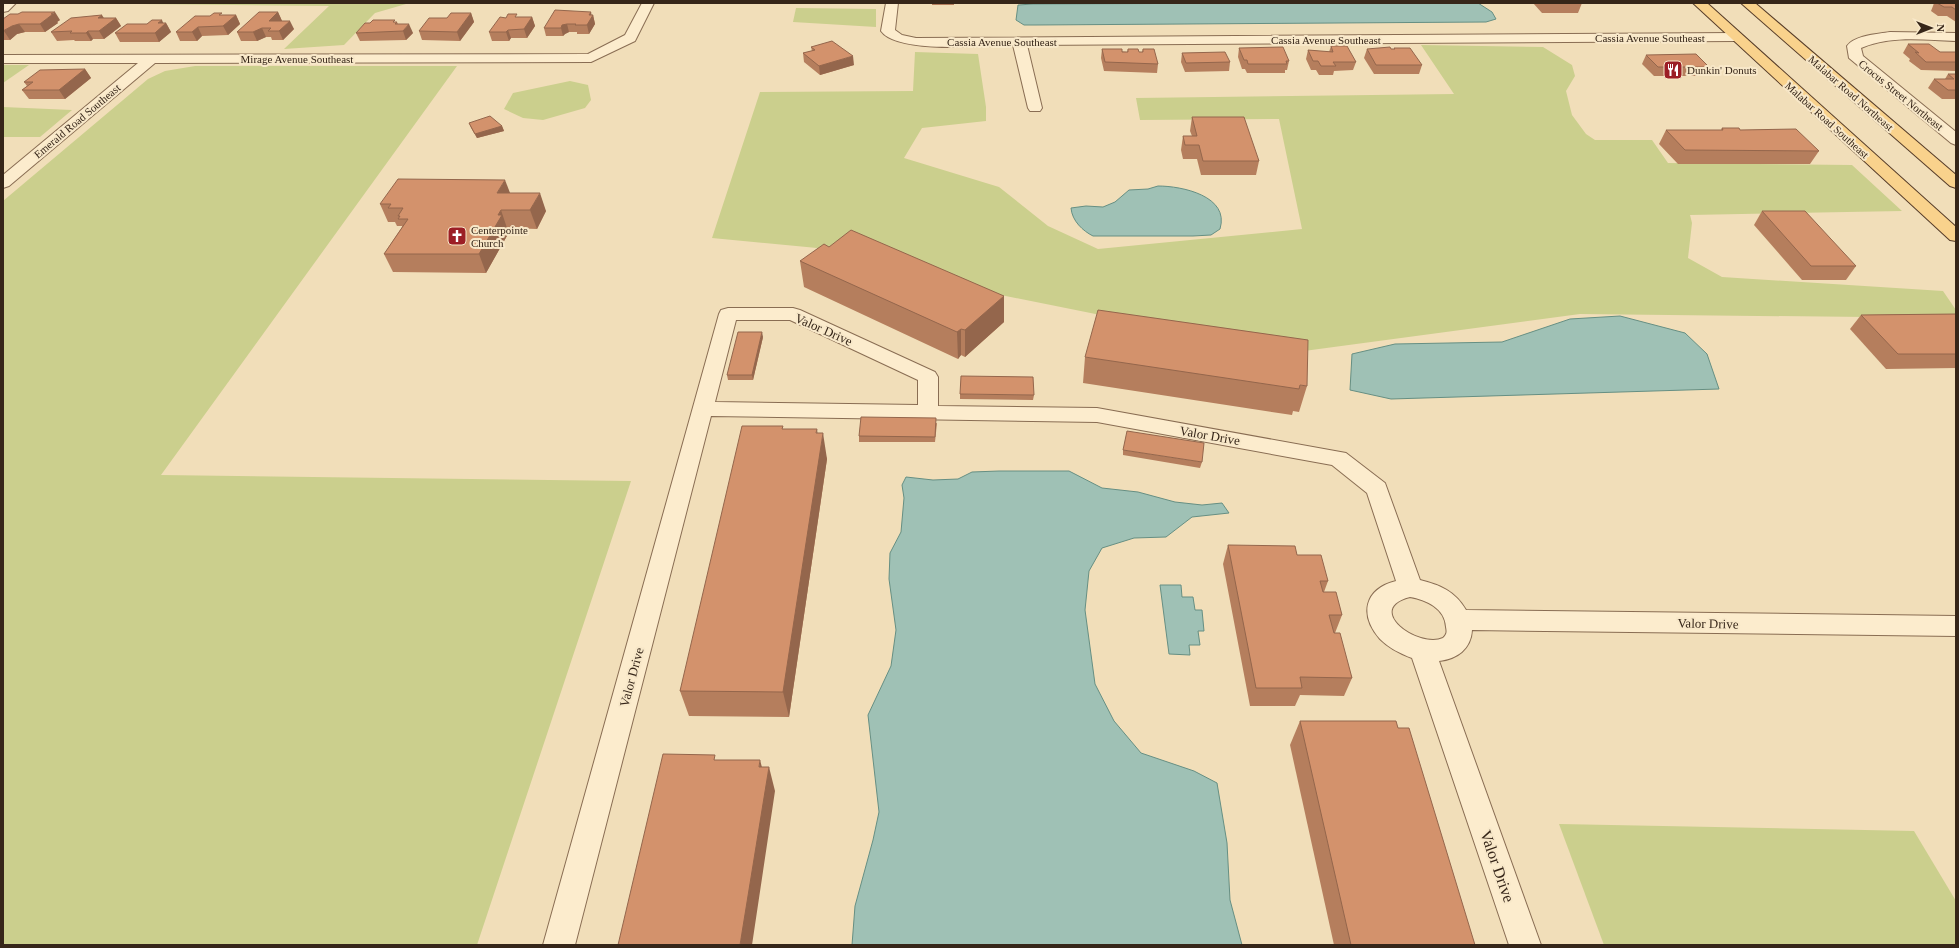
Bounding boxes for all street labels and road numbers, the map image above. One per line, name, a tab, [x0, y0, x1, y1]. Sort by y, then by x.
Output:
street label: Cassia Avenue Southeast	[1595, 32, 1705, 44]
street label: Cassia Avenue Southeast	[1271, 34, 1381, 46]
street label: Cassia Avenue Southeast	[947, 36, 1057, 48]
street label: Mirage Avenue Southeast	[241, 53, 353, 65]
street label: Malabar Road Northeast	[1806, 53, 1896, 133]
street label: Crocus Street Northeast	[1856, 57, 1946, 133]
street label: Malabar Road Southeast	[1783, 79, 1871, 161]
street label: Emerald Road Southeast	[31, 81, 123, 161]
street label: Valor Drive	[793, 310, 855, 349]
street label: Valor Drive	[1179, 423, 1241, 448]
street label: Valor Drive	[1677, 615, 1739, 632]
street label: Valor Drive	[616, 646, 647, 709]
street label: Valor Drive	[1477, 828, 1518, 904]

